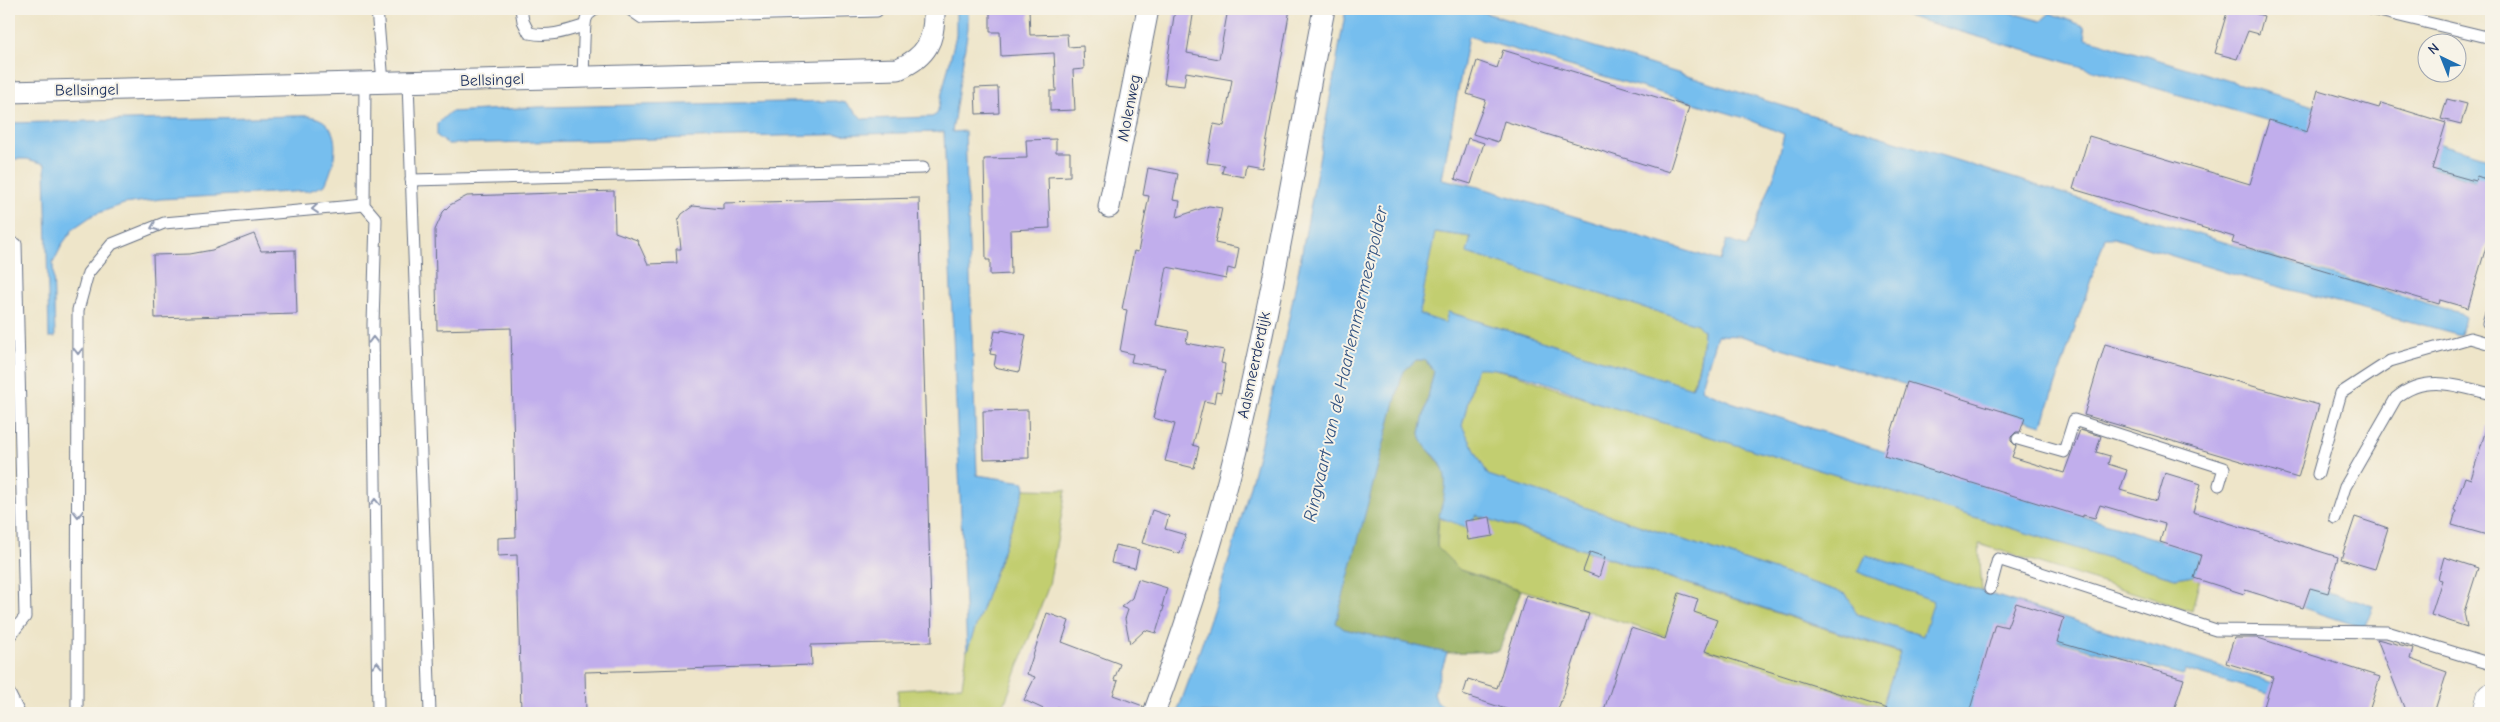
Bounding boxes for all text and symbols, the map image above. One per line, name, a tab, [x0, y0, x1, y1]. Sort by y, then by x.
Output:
north arrow	[2418, 32, 2468, 82]
text: N	[2424, 40, 2443, 58]
street label: Bellsingel	[460, 70, 524, 90]
street label: Molenweg	[1114, 73, 1144, 143]
street label: Bellsingel	[55, 80, 119, 100]
one-way arrow	[311, 203, 319, 214]
water label: Ringvaart van de Haarlemmermeerpolder	[1299, 203, 1393, 524]
one-way arrow	[150, 221, 159, 231]
street label: Aalsmeerderdijk	[1234, 310, 1274, 420]
one-way arrow	[368, 335, 378, 343]
one-way arrow	[73, 348, 83, 356]
one-way arrow	[370, 498, 380, 506]
one-way arrow	[73, 510, 83, 518]
one-way arrow	[372, 660, 382, 668]

